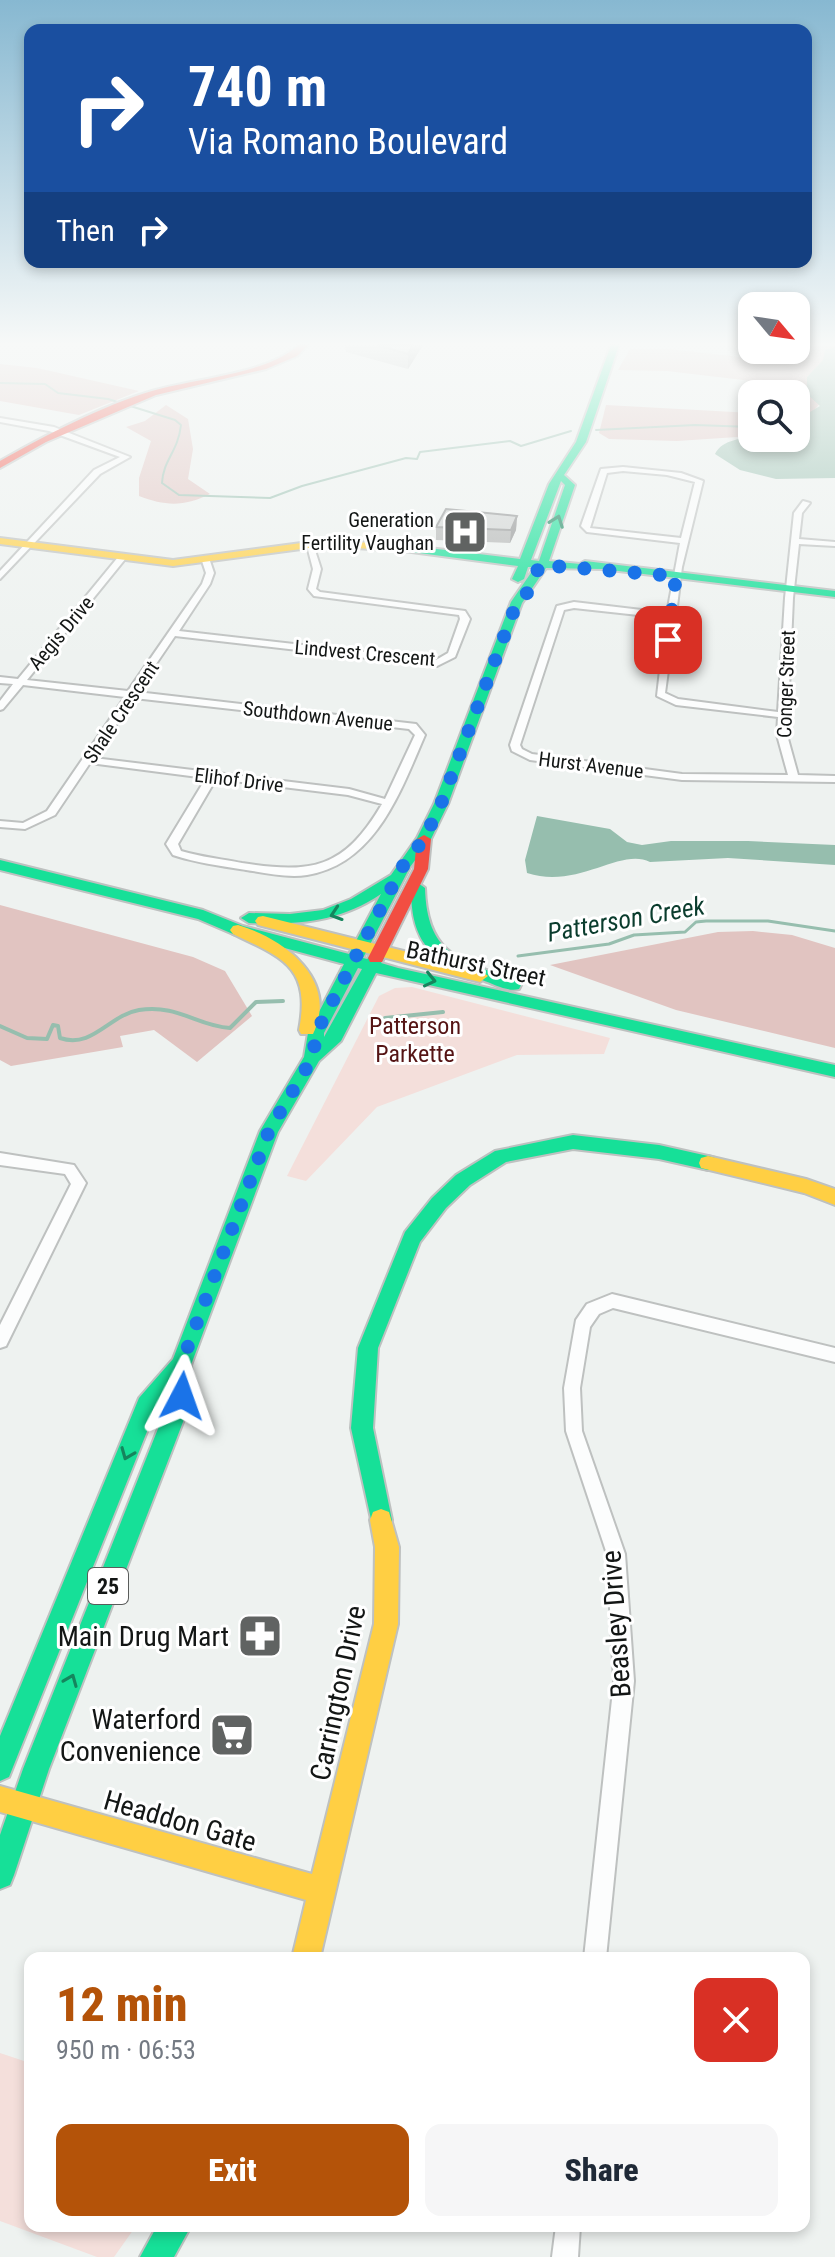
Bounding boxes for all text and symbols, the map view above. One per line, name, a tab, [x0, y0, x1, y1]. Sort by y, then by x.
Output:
text: 740 m	[188, 54, 327, 120]
icon: right	[56, 56, 160, 160]
text: Via Romano Boulevard	[188, 121, 508, 163]
icon: right	[131, 208, 175, 252]
text: Then	[56, 213, 115, 248]
north arrow	[738, 292, 810, 364]
map controls	[738, 292, 810, 452]
button: search	[738, 380, 810, 452]
place label: Generation Fertility Vaughan	[301, 508, 434, 555]
hospital icon: Generation Fertility Vaughan	[441, 508, 489, 556]
one-way arrow	[547, 515, 564, 529]
street label: Aegis Drive	[23, 591, 99, 675]
pin	[634, 606, 702, 674]
icon: arrive	[646, 618, 690, 662]
street label: Conger Street	[772, 630, 800, 738]
street label: Lindvest Crescent	[294, 635, 436, 671]
street label: Shale Crescent	[78, 656, 164, 768]
street label: Southdown Avenue	[242, 696, 394, 736]
street label: Hurst Avenue	[537, 747, 645, 783]
street label: Elihof Drive	[193, 763, 285, 797]
water label: Patterson Creek	[545, 890, 708, 948]
one-way arrow	[330, 905, 344, 921]
street label: Bathurst Street	[404, 936, 548, 992]
one-way arrow	[423, 971, 436, 988]
park label: Patterson Parkette	[369, 1012, 461, 1068]
position arrow	[140, 1354, 224, 1438]
one-way arrow	[120, 1446, 137, 1460]
street label: Beasley Drive	[594, 1549, 638, 1699]
road number: 25	[88, 1568, 128, 1604]
street label: Carrington Drive	[303, 1602, 373, 1784]
pharmacy icon: Main Drug Mart	[236, 1612, 284, 1660]
place label: Main Drug Mart	[58, 1620, 229, 1653]
one-way arrow	[61, 1674, 78, 1688]
place label: Waterford Convenience	[60, 1703, 201, 1768]
supermarket icon: Waterford Convenience	[208, 1711, 256, 1759]
street label: Headdon Gate	[100, 1783, 260, 1859]
text: 12 min	[56, 1976, 187, 2033]
button: close	[694, 1978, 778, 2062]
text: 950 m · 06:53	[56, 2035, 196, 2065]
button: Exit	[56, 2124, 409, 2216]
button: Share	[425, 2124, 778, 2216]

